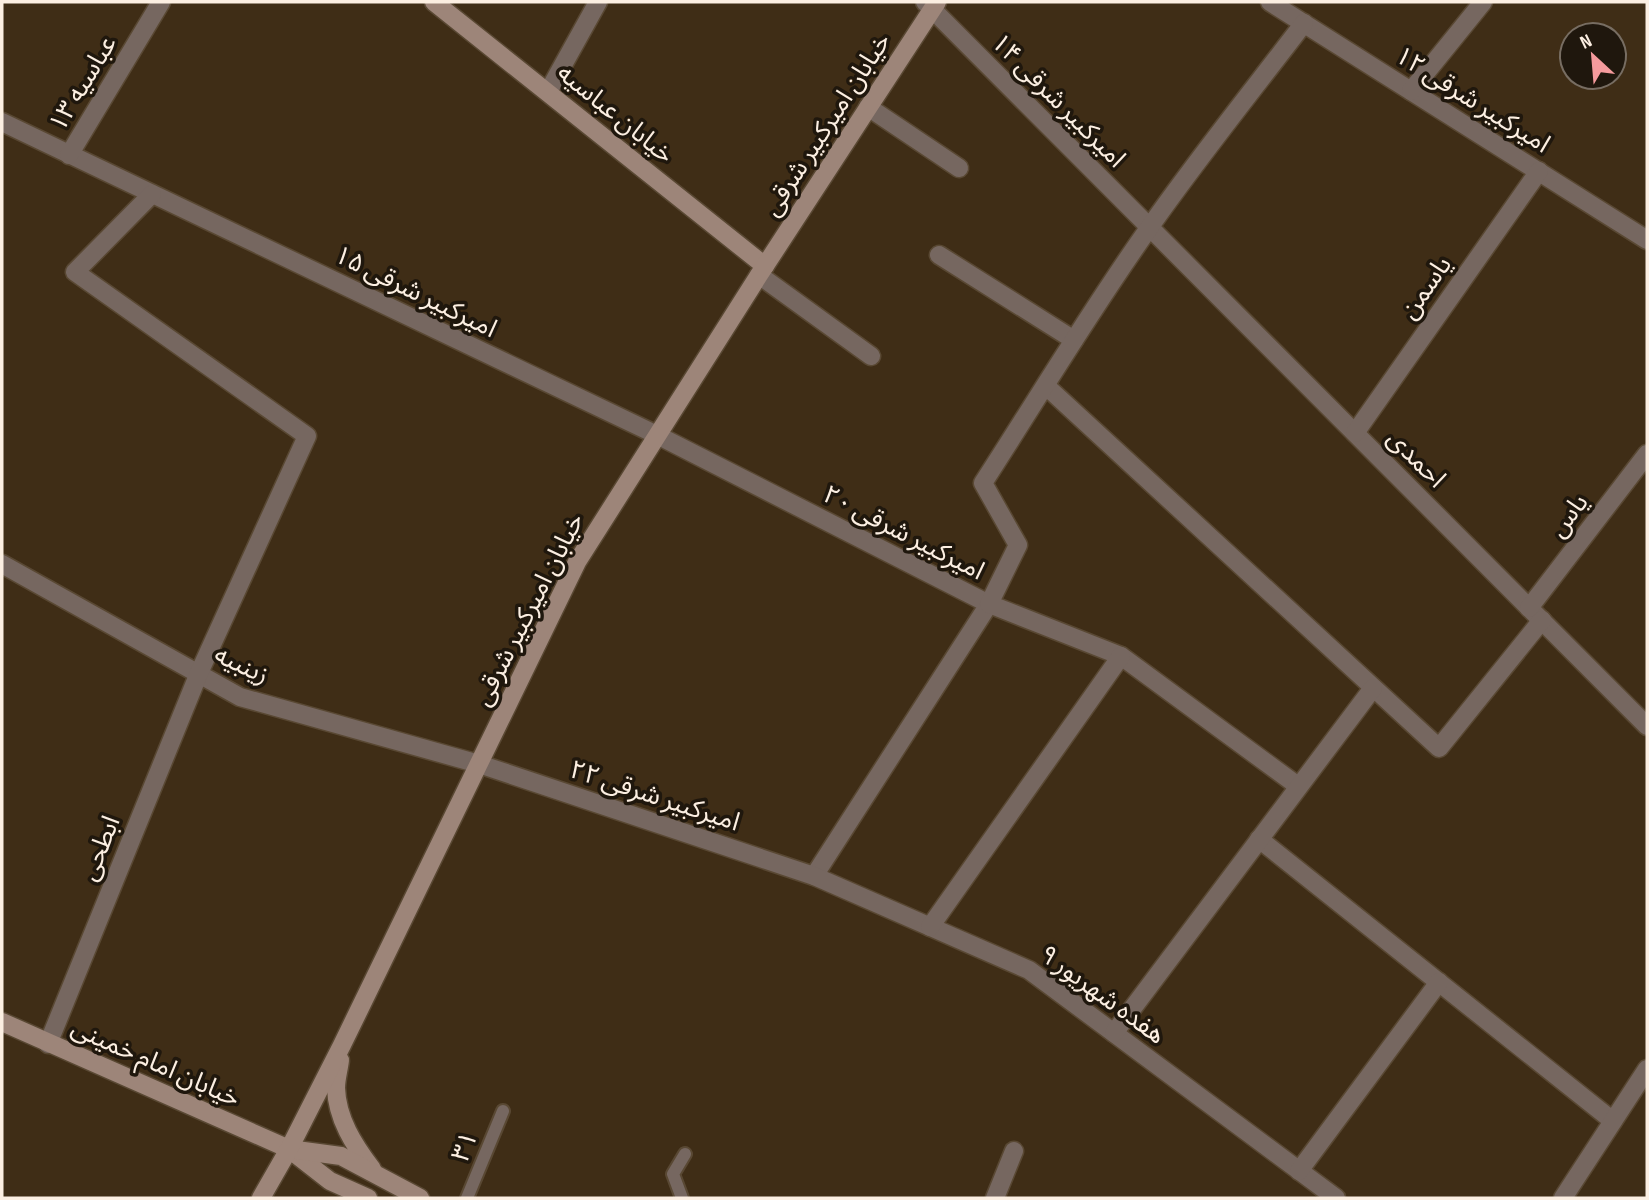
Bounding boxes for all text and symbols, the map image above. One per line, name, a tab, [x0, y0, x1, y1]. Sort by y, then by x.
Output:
north arrow	[1558, 21, 1628, 91]
street label: خیابان امیرکبیر شرقی	[756, 27, 898, 222]
street label: امیرکبیر شرقی ۱۴	[984, 27, 1132, 175]
street label: عباسیه ۱۳	[43, 30, 124, 137]
text: N	[1577, 30, 1596, 55]
street label: امیرکبیر شرقی ۱۲	[1389, 40, 1556, 160]
street label: خیابان عباسیه	[550, 58, 680, 171]
street label: امیرکبیر شرقی ۱۵	[329, 240, 502, 345]
street label: یاسمن	[1394, 250, 1459, 325]
street label: احمدی	[1380, 423, 1452, 495]
street label: امیرکبیر شرقی ۲۰	[817, 479, 989, 587]
street label: یاس	[1543, 488, 1596, 544]
street label: خیابان امیرکبیر شرقی	[467, 508, 591, 711]
street label: زینبیه	[209, 639, 274, 691]
street label: امیرکبیر شرقی ۲۲	[566, 754, 744, 839]
street label: ابطحی	[73, 812, 127, 886]
street label: هفده شهریور ۹	[1033, 939, 1171, 1051]
street label: خیابان امام خمینی	[65, 1012, 245, 1117]
street label: ۳۱	[445, 1127, 485, 1166]

